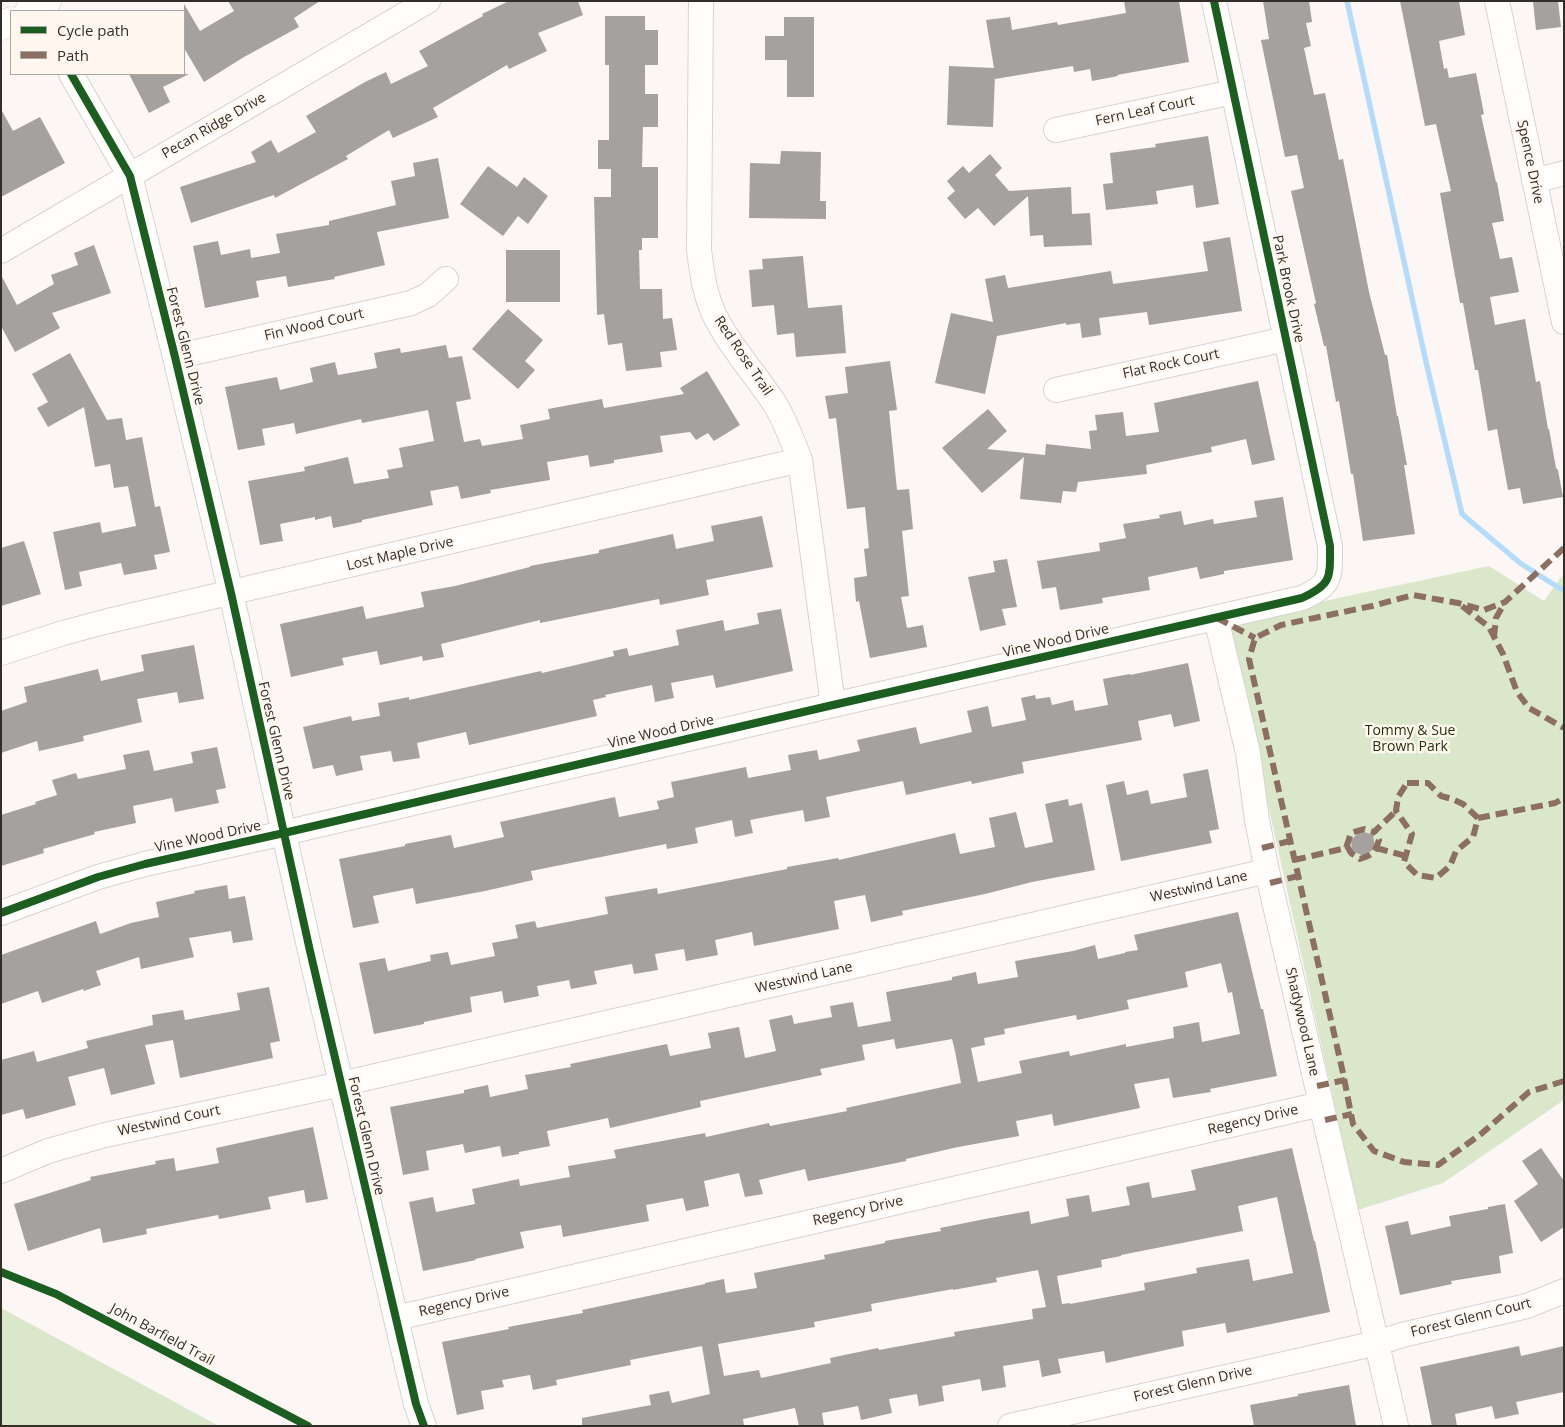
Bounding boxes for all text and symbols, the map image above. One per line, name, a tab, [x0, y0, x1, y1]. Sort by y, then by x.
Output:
legend	[10, 10, 185, 75]
text: Cycle path	[57, 20, 129, 40]
text: Path	[57, 45, 89, 65]
street label: Pecan Ridge Drive	[159, 89, 269, 163]
street label: Fern Leaf Court	[1094, 92, 1196, 130]
street label: Spence Drive	[1513, 119, 1547, 205]
street label: Park Brook Drive	[1268, 234, 1308, 344]
street label: Forest Glenn Drive	[162, 285, 208, 407]
street label: Fin Wood Court	[263, 305, 365, 345]
street label: Red Rose Trail	[710, 313, 776, 399]
street label: Flat Rock Court	[1121, 346, 1221, 382]
street label: Lost Maple Drive	[345, 534, 455, 574]
street label: Vine Wood Drive	[1001, 621, 1111, 661]
street label: Forest Glenn Drive	[254, 680, 298, 802]
street label: Vine Wood Drive	[606, 712, 716, 752]
park label: Tommy & Sue Brown Park	[1365, 723, 1455, 756]
street label: Vine Wood Drive	[153, 818, 263, 856]
street label: Westwind Lane	[1149, 868, 1249, 906]
street label: Westwind Lane	[754, 959, 854, 997]
street label: Shadywood Lane	[1281, 966, 1323, 1078]
street label: Forest Glenn Drive	[344, 1075, 388, 1197]
street label: Regency Drive	[1206, 1101, 1300, 1139]
street label: Westwind Court	[116, 1102, 222, 1140]
street label: Regency Drive	[811, 1192, 905, 1230]
street label: Regency Drive	[417, 1283, 511, 1321]
street label: Forest Glenn Court	[1409, 1295, 1533, 1341]
street label: John Barfield Trail	[107, 1300, 217, 1370]
street label: Forest Glenn Drive	[1132, 1362, 1254, 1406]

